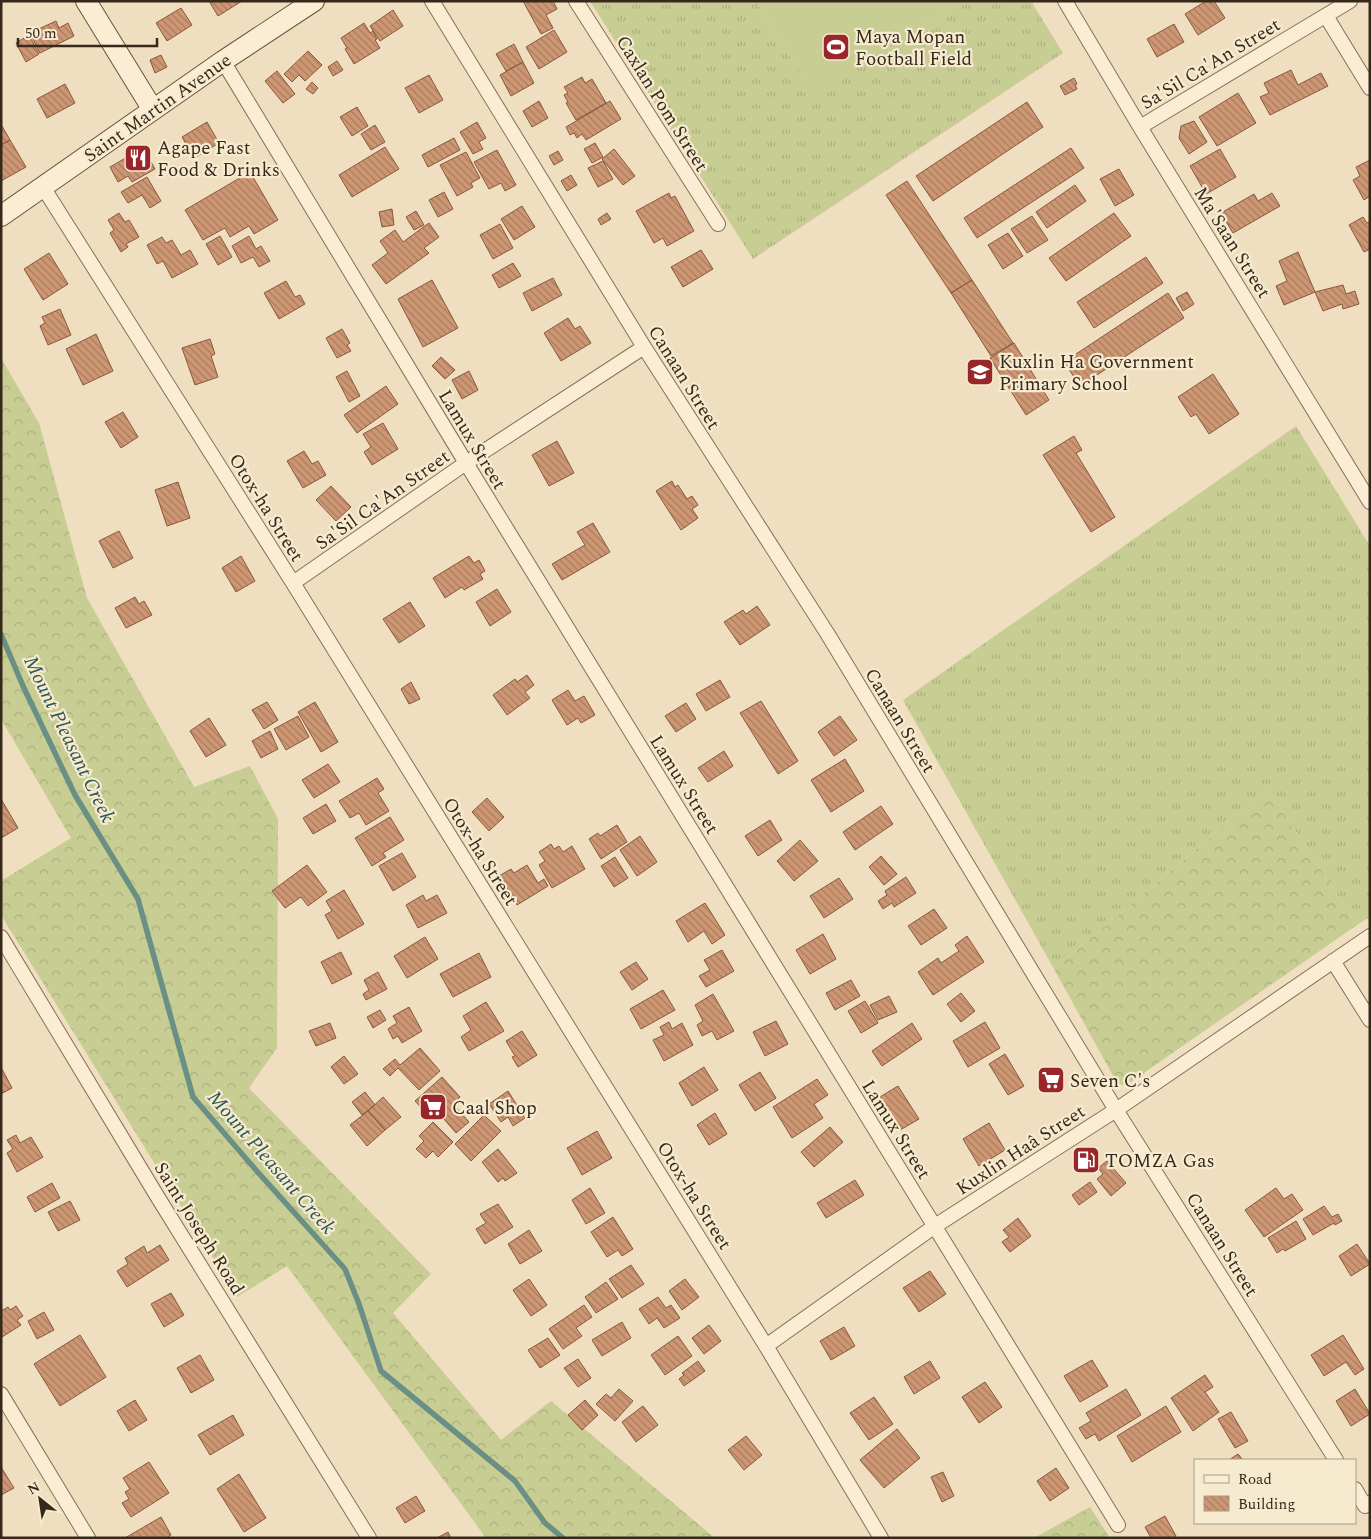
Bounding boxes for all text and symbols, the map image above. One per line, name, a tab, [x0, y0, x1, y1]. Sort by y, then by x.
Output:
street label: Sa'Sil Ca'An Street	[1135, 11, 1286, 118]
scale bar	[18, 15, 156, 47]
text: 50 m	[25, 22, 57, 45]
place label: Maya Mopan Football Field	[855, 23, 972, 74]
street label: Caxlan Pom Street	[608, 30, 716, 178]
sports icon: Maya Mopan Football Field	[821, 32, 851, 62]
street label: Saint Martin Avenue	[78, 46, 238, 170]
place label: Agape Fast Food & Drinks	[157, 134, 280, 185]
restaurant icon: Agape Fast Food & Drinks	[123, 143, 153, 173]
street label: Ma'Saan Street	[1186, 181, 1278, 305]
street label: Canaan Street	[640, 320, 728, 436]
place label: Kuxlin Ha Government Primary School	[999, 348, 1194, 399]
school or university icon: Kuxlin Ha Government Primary School	[965, 357, 995, 387]
street label: Lamux Street	[430, 384, 513, 496]
street label: Sa'Sil Ca'An Street	[310, 443, 456, 558]
street label: Otox-ha Street	[221, 448, 311, 568]
water label: Mount Pleasant Creek	[16, 651, 123, 829]
street label: Canaan Street	[857, 663, 943, 779]
street label: Lamux Street	[642, 729, 726, 840]
street label: Otox-ha Street	[435, 792, 525, 912]
supermarket icon: Seven C's	[1036, 1065, 1066, 1095]
place label: Seven C's	[1070, 1067, 1151, 1096]
street label: Lamux Street	[854, 1074, 938, 1185]
water label: Mount Pleasant Creek	[200, 1084, 343, 1242]
supermarket icon: Caal Shop	[418, 1092, 448, 1122]
place label: Caal Shop	[452, 1094, 537, 1123]
street label: Kuxlin Haâ Street	[950, 1097, 1091, 1203]
street label: Otox-ha Street	[649, 1136, 739, 1256]
fuel station icon: TOMZA Gas	[1071, 1145, 1101, 1175]
place label: TOMZA Gas	[1105, 1147, 1215, 1176]
street label: Saint Joseph Road	[146, 1157, 251, 1301]
street label: Canaan Street	[1178, 1187, 1266, 1303]
legend	[1194, 1459, 1356, 1524]
text: Road	[1238, 1468, 1272, 1491]
north arrow	[15, 1474, 65, 1524]
text: N	[24, 1476, 44, 1500]
text: Building	[1238, 1493, 1295, 1516]

